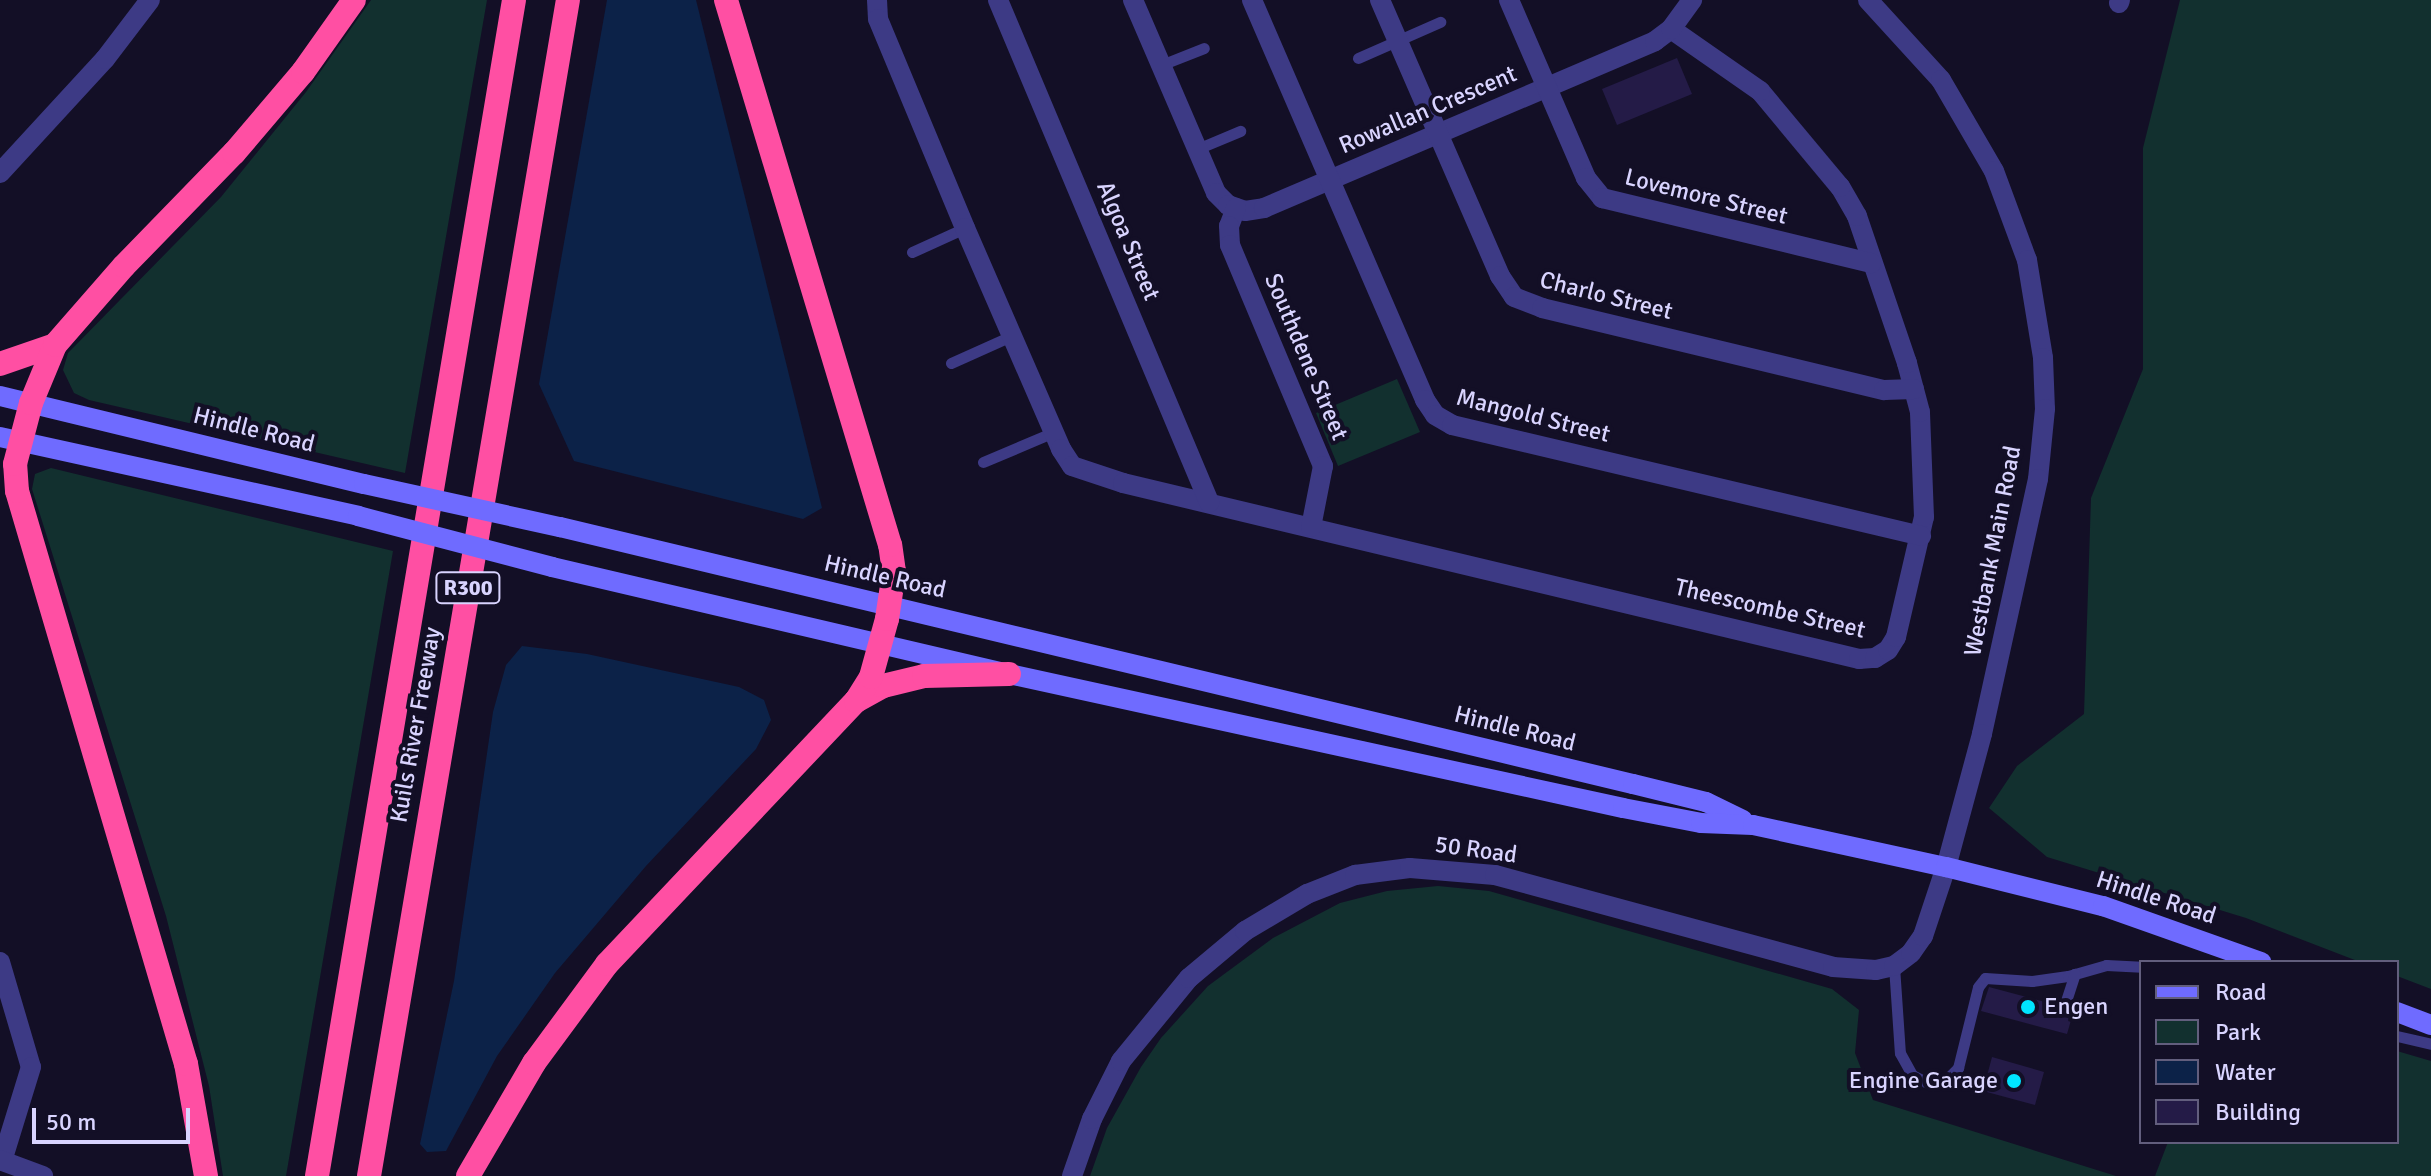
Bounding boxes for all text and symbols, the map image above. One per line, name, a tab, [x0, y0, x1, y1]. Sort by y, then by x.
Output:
street label: Rowallan Crescent	[1335, 60, 1521, 160]
street label: Lovemore Street	[1622, 163, 1790, 231]
street label: Algoa Street	[1090, 177, 1166, 305]
street label: Charlo Street	[1537, 266, 1675, 326]
street label: Southdene Street	[1258, 269, 1354, 445]
street label: Mangold Street	[1453, 383, 1613, 449]
street label: Hindle Road	[190, 401, 318, 459]
street label: Westbank Main Road	[1959, 443, 2027, 659]
street label: Hindle Road	[821, 549, 949, 605]
road number: R300	[434, 570, 502, 606]
street label: Theescombe Street	[1672, 573, 1868, 645]
street label: Kuils River Freeway	[385, 625, 447, 825]
street label: Hindle Road	[1451, 700, 1579, 758]
street label: 50 Road	[1433, 830, 1519, 870]
street label: Hindle Road	[2093, 865, 2219, 931]
legend	[2139, 960, 2399, 1144]
text: Road	[2215, 977, 2266, 1007]
place label: Engen	[2044, 993, 2108, 1021]
marker: Engen	[2019, 998, 2037, 1016]
text: Park	[2215, 1017, 2261, 1047]
text: Water	[2215, 1057, 2275, 1087]
place label: Engine Garage	[1849, 1067, 1998, 1095]
marker: Engine Garage	[2005, 1072, 2023, 1090]
scale bar	[36, 1092, 194, 1142]
text: Building	[2215, 1097, 2301, 1127]
text: 50 m	[46, 1107, 96, 1137]

